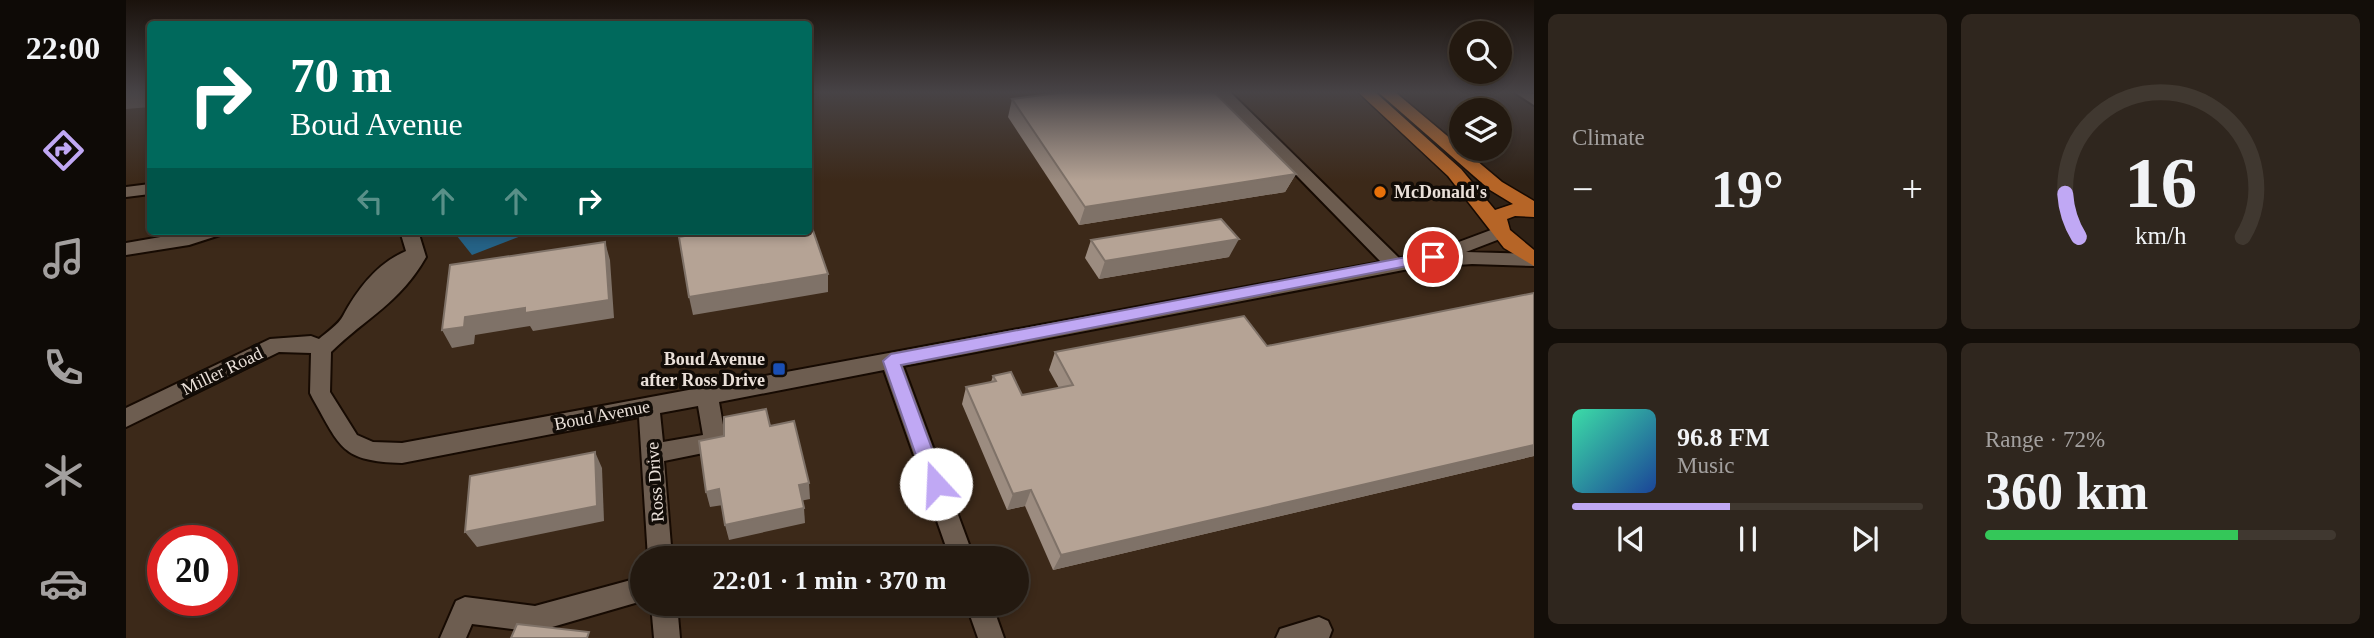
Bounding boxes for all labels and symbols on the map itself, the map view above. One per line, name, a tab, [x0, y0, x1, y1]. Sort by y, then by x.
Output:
place label: McDonald's	[1394, 182, 1487, 202]
marker: McDonald's	[1372, 184, 1388, 200]
pin	[1403, 227, 1463, 287]
street label: Miller Road	[178, 343, 266, 399]
place label: Boud Avenue after Ross Drive	[640, 349, 765, 390]
marker: Boud Avenue after Ross Drive	[771, 361, 787, 377]
street label: Boud Avenue	[552, 396, 652, 434]
street label: Ross Drive	[642, 441, 668, 523]
position arrow	[899, 447, 973, 521]
speed limit sign: 20	[147, 525, 238, 616]

